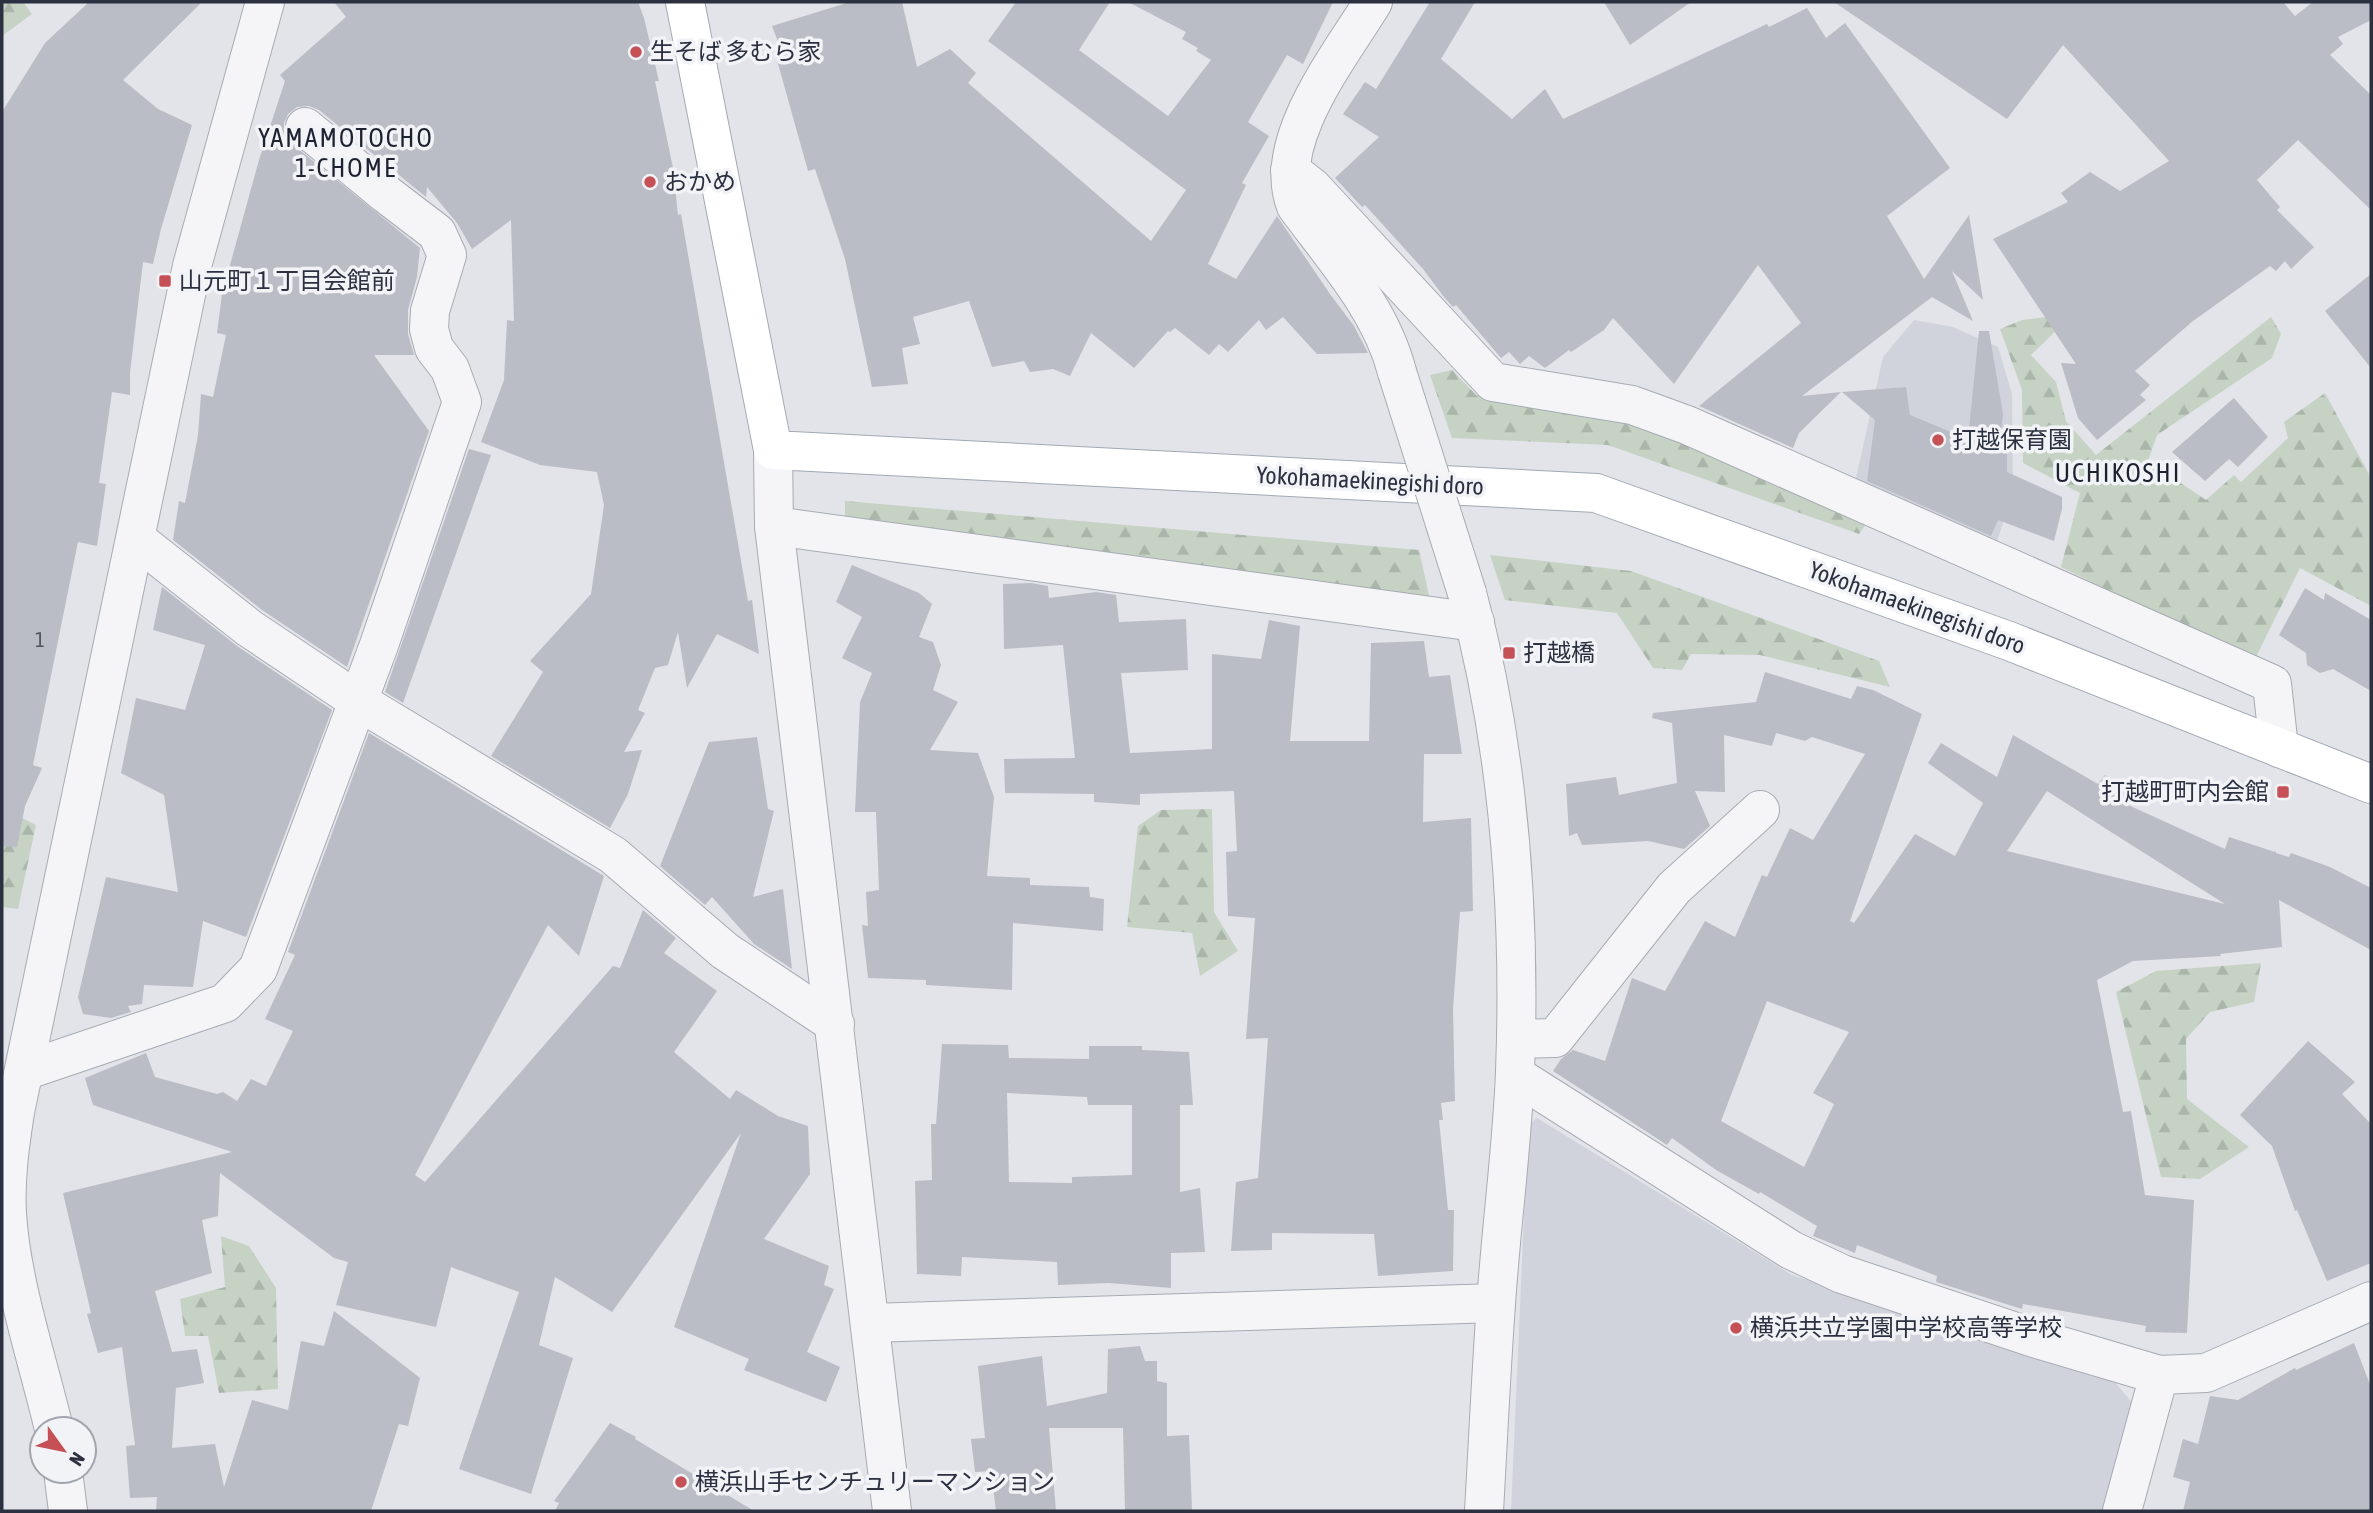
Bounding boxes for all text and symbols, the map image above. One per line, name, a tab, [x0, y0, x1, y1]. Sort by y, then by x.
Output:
place label: 生そば 多むら家	[650, 38, 821, 65]
marker: 生そば 多むら家	[628, 44, 644, 60]
district label: YAMAMOTOCHO 1-CHOME	[258, 123, 434, 183]
place label: おかめ	[664, 168, 736, 195]
marker: おかめ	[642, 174, 658, 190]
place label: 山元町１丁目会館前	[179, 267, 395, 294]
marker: 山元町１丁目会館前	[157, 273, 173, 289]
place label: 打越保育園	[1952, 426, 2072, 453]
marker: 打越保育園	[1930, 432, 1946, 448]
district label: UCHIKOSHI	[2055, 458, 2181, 488]
street label: Yokohamaekinegishi doro	[1256, 461, 1484, 500]
street label: Yokohamaekinegishi doro	[1806, 556, 2029, 659]
house number: 1	[35, 627, 45, 651]
place label: 打越橋	[1523, 639, 1595, 666]
marker: 打越橋	[1501, 645, 1517, 661]
place label: 打越町町内会館	[2101, 778, 2269, 805]
marker: 打越町町内会館	[2275, 784, 2291, 800]
place label: 横浜共立学園中学校高等学校	[1750, 1314, 2062, 1341]
marker: 横浜共立学園中学校高等学校	[1728, 1320, 1744, 1336]
north arrow	[28, 1415, 98, 1485]
text: N	[65, 1449, 90, 1470]
place label: 横浜山手センチュリーマンション	[695, 1468, 1055, 1495]
marker: 横浜山手センチュリーマンション	[673, 1474, 689, 1490]

